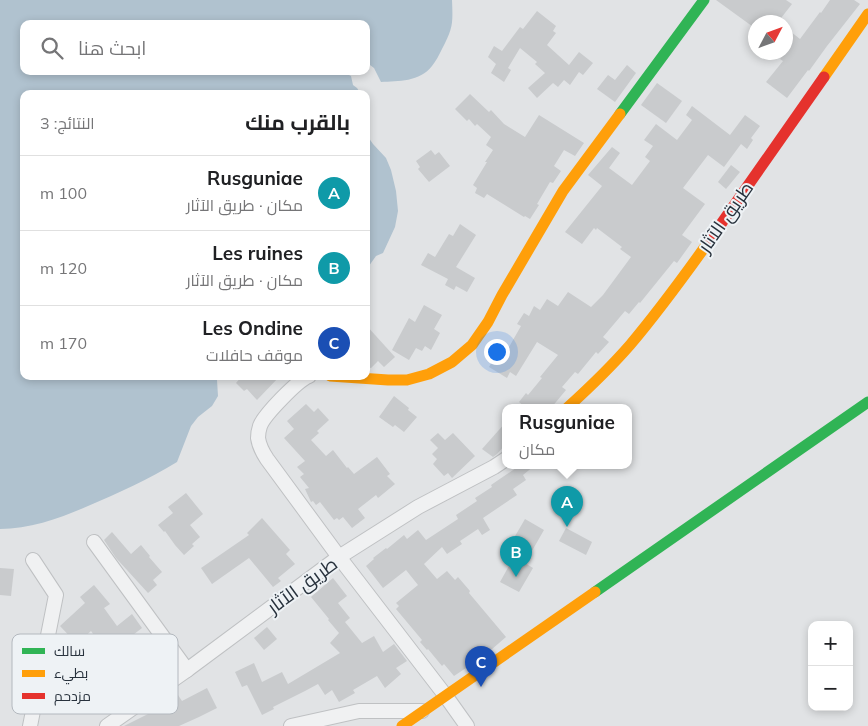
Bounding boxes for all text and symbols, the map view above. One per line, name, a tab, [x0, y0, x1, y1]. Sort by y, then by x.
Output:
north arrow	[748, 15, 793, 60]
search box	[20, 20, 370, 75]
icon: search	[38, 34, 66, 62]
text: ابحث هنا	[78, 36, 146, 60]
text: بالقرب منك	[245, 109, 350, 135]
text: النتائج: 3	[40, 113, 95, 133]
text: Rusguniae	[207, 166, 303, 190]
street label: طريق الآثار	[691, 177, 759, 259]
text: 100 m	[40, 183, 87, 203]
text: A	[328, 183, 340, 203]
text: مكان · طريق الآثار	[186, 195, 303, 215]
text: Les ruines	[212, 241, 303, 265]
text: 120 m	[40, 258, 87, 278]
text: B	[328, 258, 340, 278]
text: مكان · طريق الآثار	[186, 270, 303, 290]
text: Les Ondine	[202, 316, 303, 340]
text: 170 m	[40, 333, 87, 353]
text: C	[329, 333, 339, 353]
your location	[484, 339, 510, 365]
text: موقف حافلات	[206, 345, 303, 365]
popup	[502, 404, 632, 469]
text: Rusguniae	[519, 410, 615, 434]
text: مكان	[519, 439, 555, 459]
pin: A	[551, 486, 583, 527]
pin: B	[500, 536, 532, 577]
street label: طريق الآثار	[261, 551, 343, 620]
map controls	[808, 621, 853, 711]
button: +	[808, 621, 853, 666]
legend	[12, 634, 178, 714]
text: سالك	[54, 642, 85, 660]
pin: C	[465, 646, 497, 687]
text: بطيء	[54, 664, 88, 685]
button: −	[808, 666, 853, 711]
text: مزدحم	[54, 687, 91, 706]

